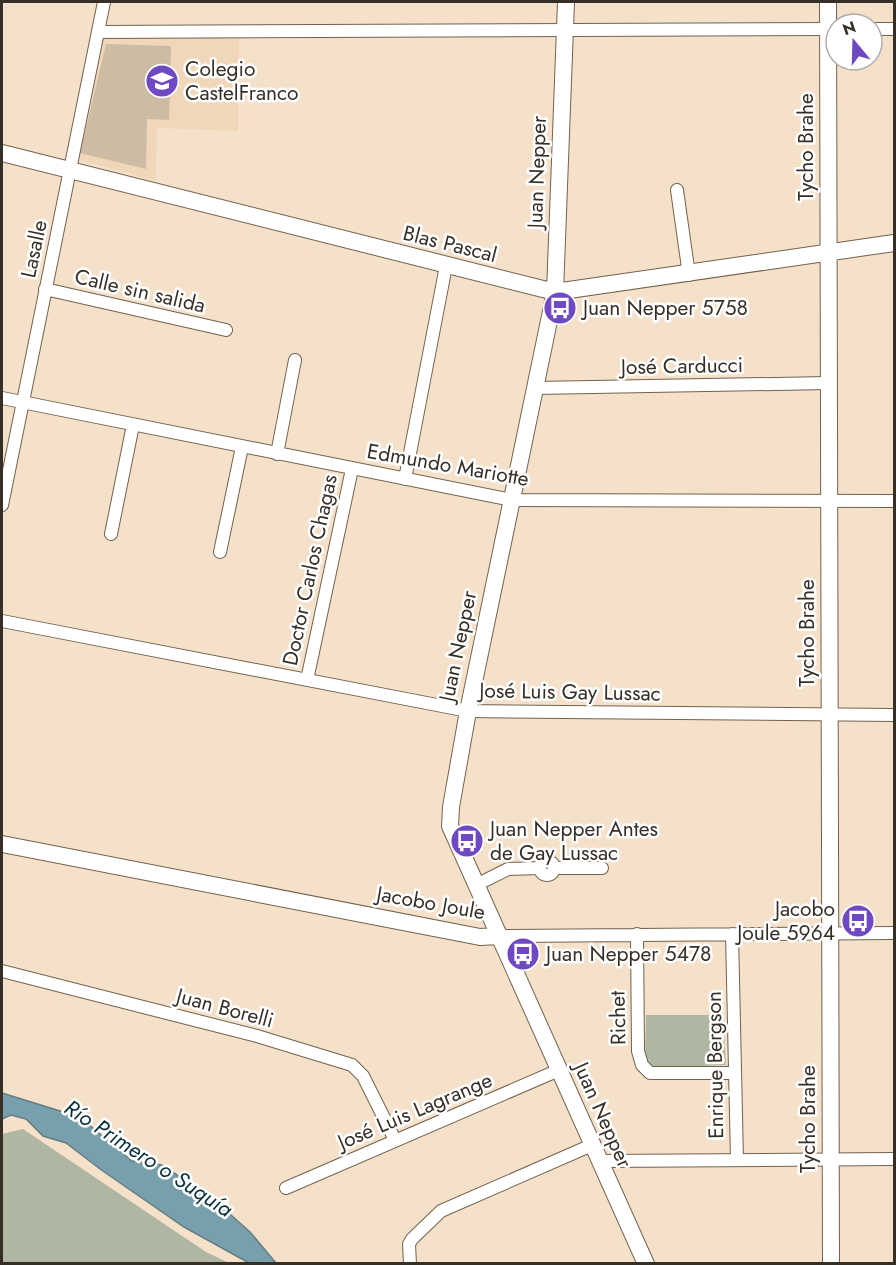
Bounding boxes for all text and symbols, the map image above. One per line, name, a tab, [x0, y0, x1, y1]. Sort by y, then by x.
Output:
north arrow	[824, 12, 884, 72]
text: N	[840, 15, 859, 41]
place label: Colegio CastelFranco	[185, 54, 299, 108]
school or university icon: Colegio CastelFranco	[144, 63, 180, 99]
street label: Tycho Brahe	[791, 93, 821, 201]
street label: Juan Nepper	[520, 114, 554, 232]
street label: Lasalle	[13, 217, 55, 281]
street label: Blas Pascal	[400, 218, 500, 270]
street label: Calle sin salida	[72, 261, 208, 321]
bus stop icon: Juan Nepper 5758	[542, 290, 578, 326]
place label: Juan Nepper 5758	[580, 293, 748, 323]
street label: José Carducci	[618, 350, 743, 382]
street label: Edmundo Mariotte	[365, 436, 531, 494]
street label: Doctor Carlos Chagas	[275, 472, 345, 668]
street label: Tycho Brahe	[792, 579, 822, 687]
street label: Juan Nepper	[431, 587, 485, 707]
street label: José Luis Gay Lussac	[476, 675, 661, 709]
place label: Juan Nepper Antes de Gay Lussac	[487, 814, 658, 868]
bus stop icon: Juan Nepper Antes de Gay Lussac	[449, 823, 485, 859]
street label: Jacobo Joule	[371, 878, 488, 927]
place label: Jacobo Joule 5964	[734, 894, 835, 948]
bus stop icon: Jacobo Joule 5964	[840, 903, 876, 939]
bus stop icon: Juan Nepper 5478	[505, 936, 541, 972]
place label: Juan Nepper 5478	[543, 939, 711, 969]
street label: Juan Borelli	[170, 980, 277, 1035]
street label: Richet	[603, 991, 633, 1045]
street label: Enrique Bergson	[699, 991, 731, 1139]
street label: Juan Nepper	[565, 1055, 640, 1173]
street label: José Luis Lagrange	[330, 1065, 497, 1158]
street label: Tycho Brahe	[793, 1065, 823, 1173]
water label: Río Primero o Suquía	[58, 1091, 240, 1225]

